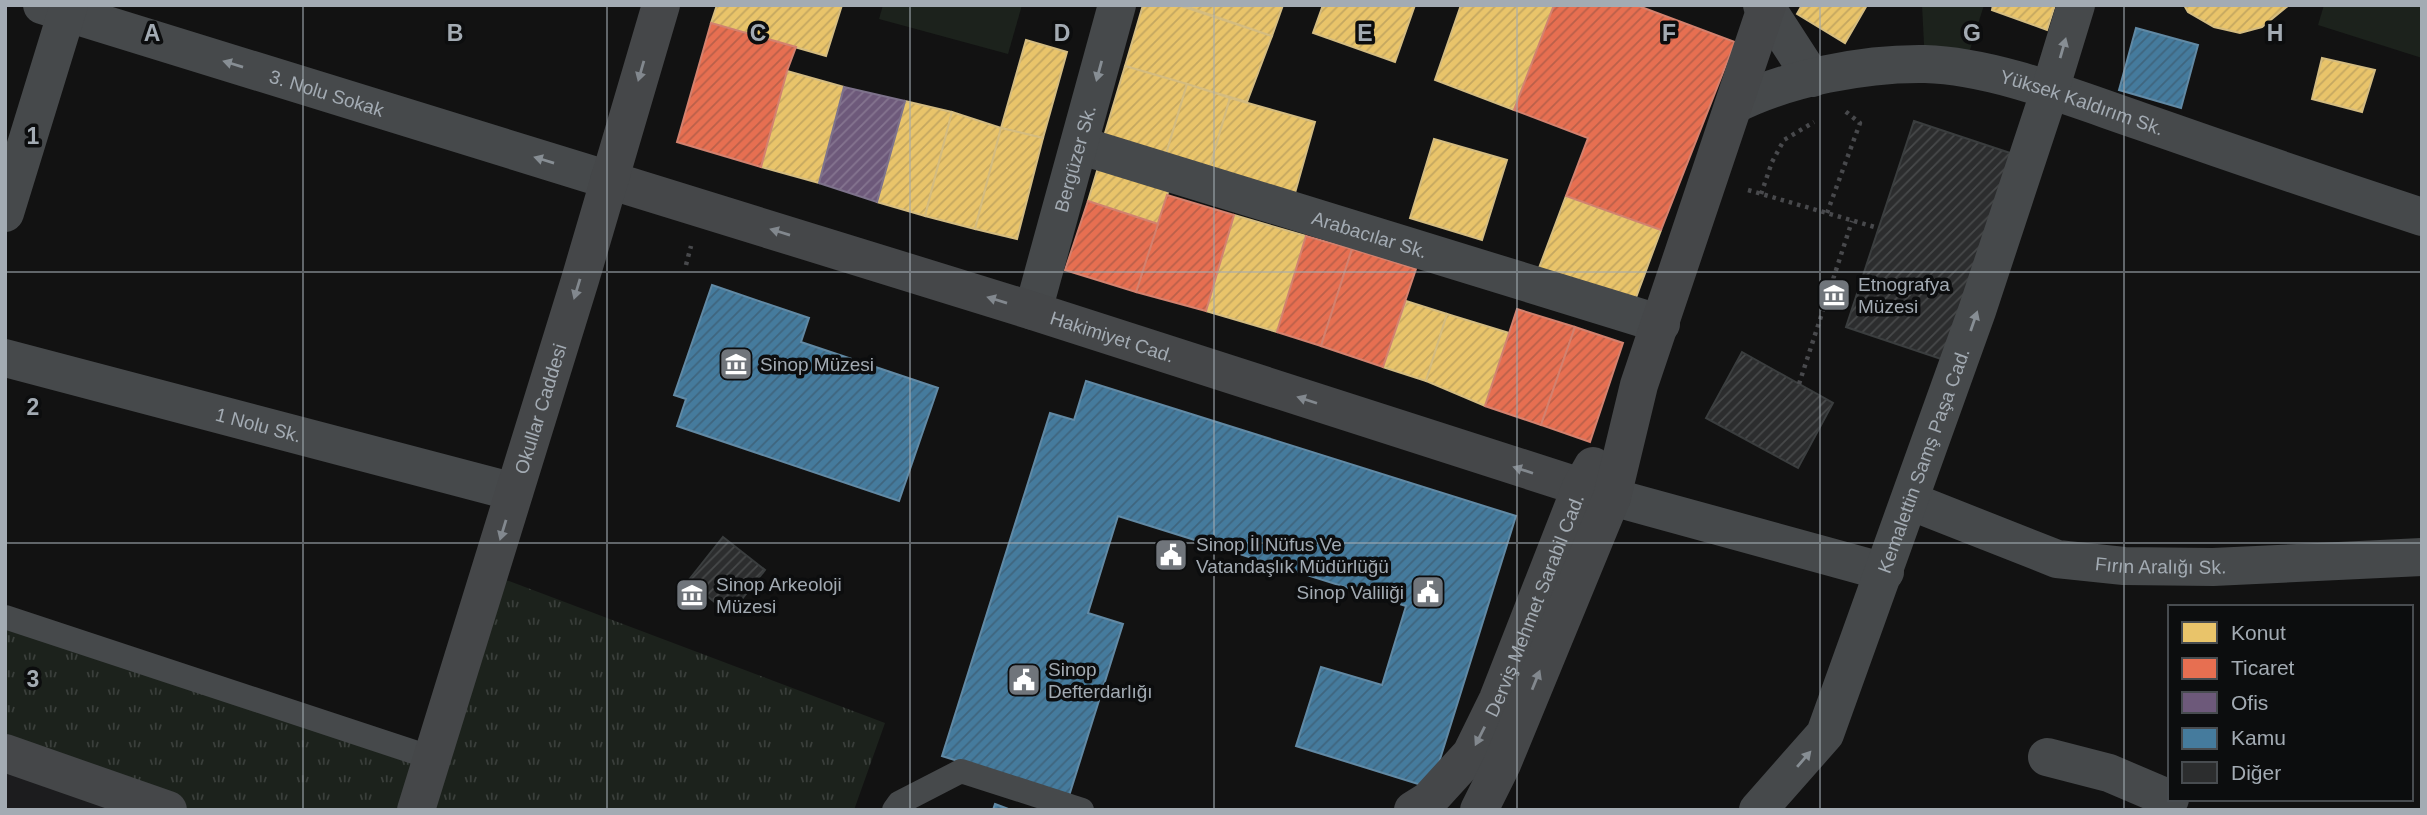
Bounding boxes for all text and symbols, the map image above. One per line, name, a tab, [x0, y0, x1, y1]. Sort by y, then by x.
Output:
text: A	[144, 20, 160, 46]
text: B	[447, 20, 463, 46]
text: C	[750, 20, 766, 46]
text: D	[1054, 20, 1070, 46]
text: E	[1357, 20, 1373, 46]
text: F	[1662, 20, 1676, 46]
text: G	[1963, 20, 1981, 46]
text: H	[2267, 20, 2283, 46]
one-way arrow	[2058, 37, 2069, 59]
one-way arrow	[222, 58, 243, 68]
one-way arrow	[636, 60, 646, 81]
one-way arrow	[1093, 60, 1104, 82]
street label: 3. Nolu Sokak	[267, 66, 387, 121]
street label: Yüksek Kaldırım Sk.	[1998, 66, 2166, 139]
street label: Bergüzer Sk.	[1051, 103, 1100, 215]
text: 1	[27, 123, 40, 149]
one-way arrow	[533, 154, 554, 165]
street label: Arabacılar Sk.	[1309, 207, 1430, 262]
one-way arrow	[769, 226, 790, 237]
place label: Etnografya Müzesi	[1858, 274, 1950, 317]
museum icon: Etnografya Müzesi	[1815, 276, 1853, 314]
one-way arrow	[571, 279, 581, 300]
one-way arrow	[986, 294, 1007, 305]
street label: Hakimiyet Cad.	[1047, 307, 1177, 367]
one-way arrow	[1969, 310, 1980, 331]
street label: Okullar Caddesi	[511, 341, 571, 477]
museum icon: Sinop Müzesi	[717, 345, 755, 383]
street label: Kemalettin Samş Paşa Cad.	[1874, 345, 1974, 576]
place label: Sinop Müzesi	[760, 354, 874, 375]
text: 2	[27, 394, 39, 420]
one-way arrow	[1296, 394, 1317, 404]
street label: 1 Nolu Sk.	[213, 404, 303, 447]
one-way arrow	[1513, 464, 1534, 474]
street label: Derviş Mehmet Sarabil Cad.	[1481, 491, 1588, 720]
one-way arrow	[497, 519, 507, 540]
place label: Sinop İl Nüfus Ve Vatandaşlık Müdürlüğü	[1196, 534, 1389, 577]
public building icon: Sinop İl Nüfus Ve Vatandaşlık Müdürlüğü	[1152, 536, 1190, 574]
street label: Fırın Aralığı Sk.	[2094, 553, 2227, 578]
public building icon: Sinop Valiliği	[1409, 573, 1447, 611]
place label: Sinop Arkeoloji Müzesi	[716, 574, 842, 617]
museum icon: Sinop Arkeoloji Müzesi	[673, 576, 711, 614]
place label: Sinop Valiliği	[1297, 582, 1404, 603]
legend	[2168, 605, 2413, 801]
text: Konut	[2231, 621, 2286, 644]
text: Ticaret	[2231, 656, 2295, 679]
place label: Sinop Defterdarlığı	[1048, 659, 1153, 702]
public building icon: Sinop Defterdarlığı	[1005, 661, 1043, 699]
text: 3	[27, 666, 39, 692]
one-way arrow	[1531, 669, 1542, 690]
text: Ofis	[2231, 691, 2268, 714]
one-way arrow	[1474, 726, 1485, 746]
text: Kamu	[2231, 726, 2286, 749]
one-way arrow	[1796, 751, 1811, 768]
text: Diğer	[2231, 761, 2281, 784]

